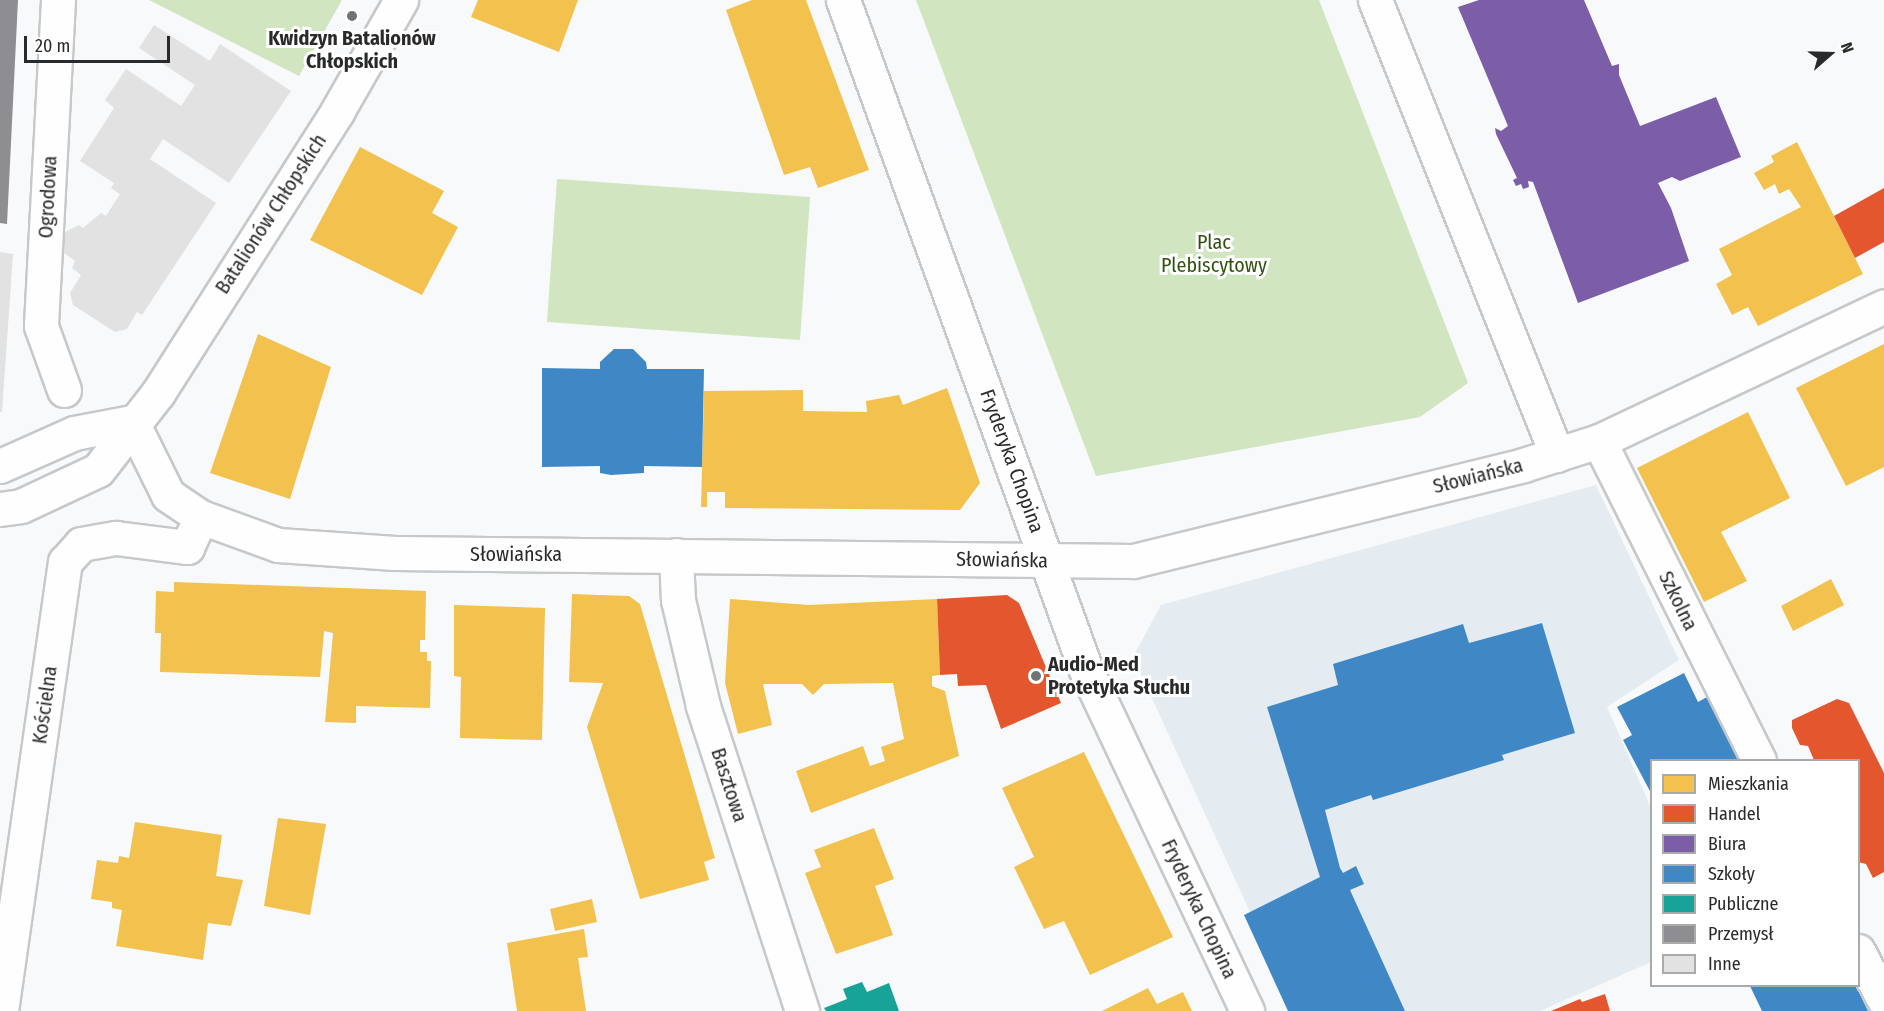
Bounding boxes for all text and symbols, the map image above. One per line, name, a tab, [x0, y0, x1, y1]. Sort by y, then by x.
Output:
marker: Kwidzyn Batalionów Chłopskich	[345, 9, 359, 23]
scale bar	[27, 24, 172, 62]
north arrow	[1800, 24, 1860, 84]
place label: Kwidzyn Batalionów Chłopskich	[268, 26, 436, 73]
text: 20 m	[35, 35, 70, 57]
text: N	[1837, 40, 1858, 55]
street label: Batalionów Chłopskich	[210, 130, 332, 298]
street label: Ogrodowa	[34, 155, 62, 239]
park label: Plac Plebiscytowy	[1161, 231, 1267, 278]
street label: Fryderyka Chopina	[975, 386, 1049, 536]
street label: Słowiańska	[1431, 453, 1525, 499]
street label: Słowiańska	[470, 542, 562, 566]
street label: Słowiańska	[956, 547, 1048, 573]
street label: Szkolna	[1653, 567, 1703, 635]
place label: Audio-Med Protetyka Słuchu	[1048, 652, 1190, 699]
street label: Kościelna	[28, 664, 62, 746]
marker: Audio-Med Protetyka Słuchu	[1029, 669, 1043, 683]
street label: Basztowa	[706, 745, 752, 825]
legend	[1650, 759, 1860, 987]
text: Mieszkania	[1708, 773, 1789, 795]
text: Handel	[1708, 803, 1761, 825]
text: Biura	[1708, 833, 1746, 855]
street label: Fryderyka Chopina	[1156, 836, 1242, 982]
text: Szkoły	[1708, 863, 1755, 885]
text: Publiczne	[1708, 893, 1778, 915]
text: Przemysł	[1708, 923, 1773, 945]
text: Inne	[1708, 953, 1741, 975]

